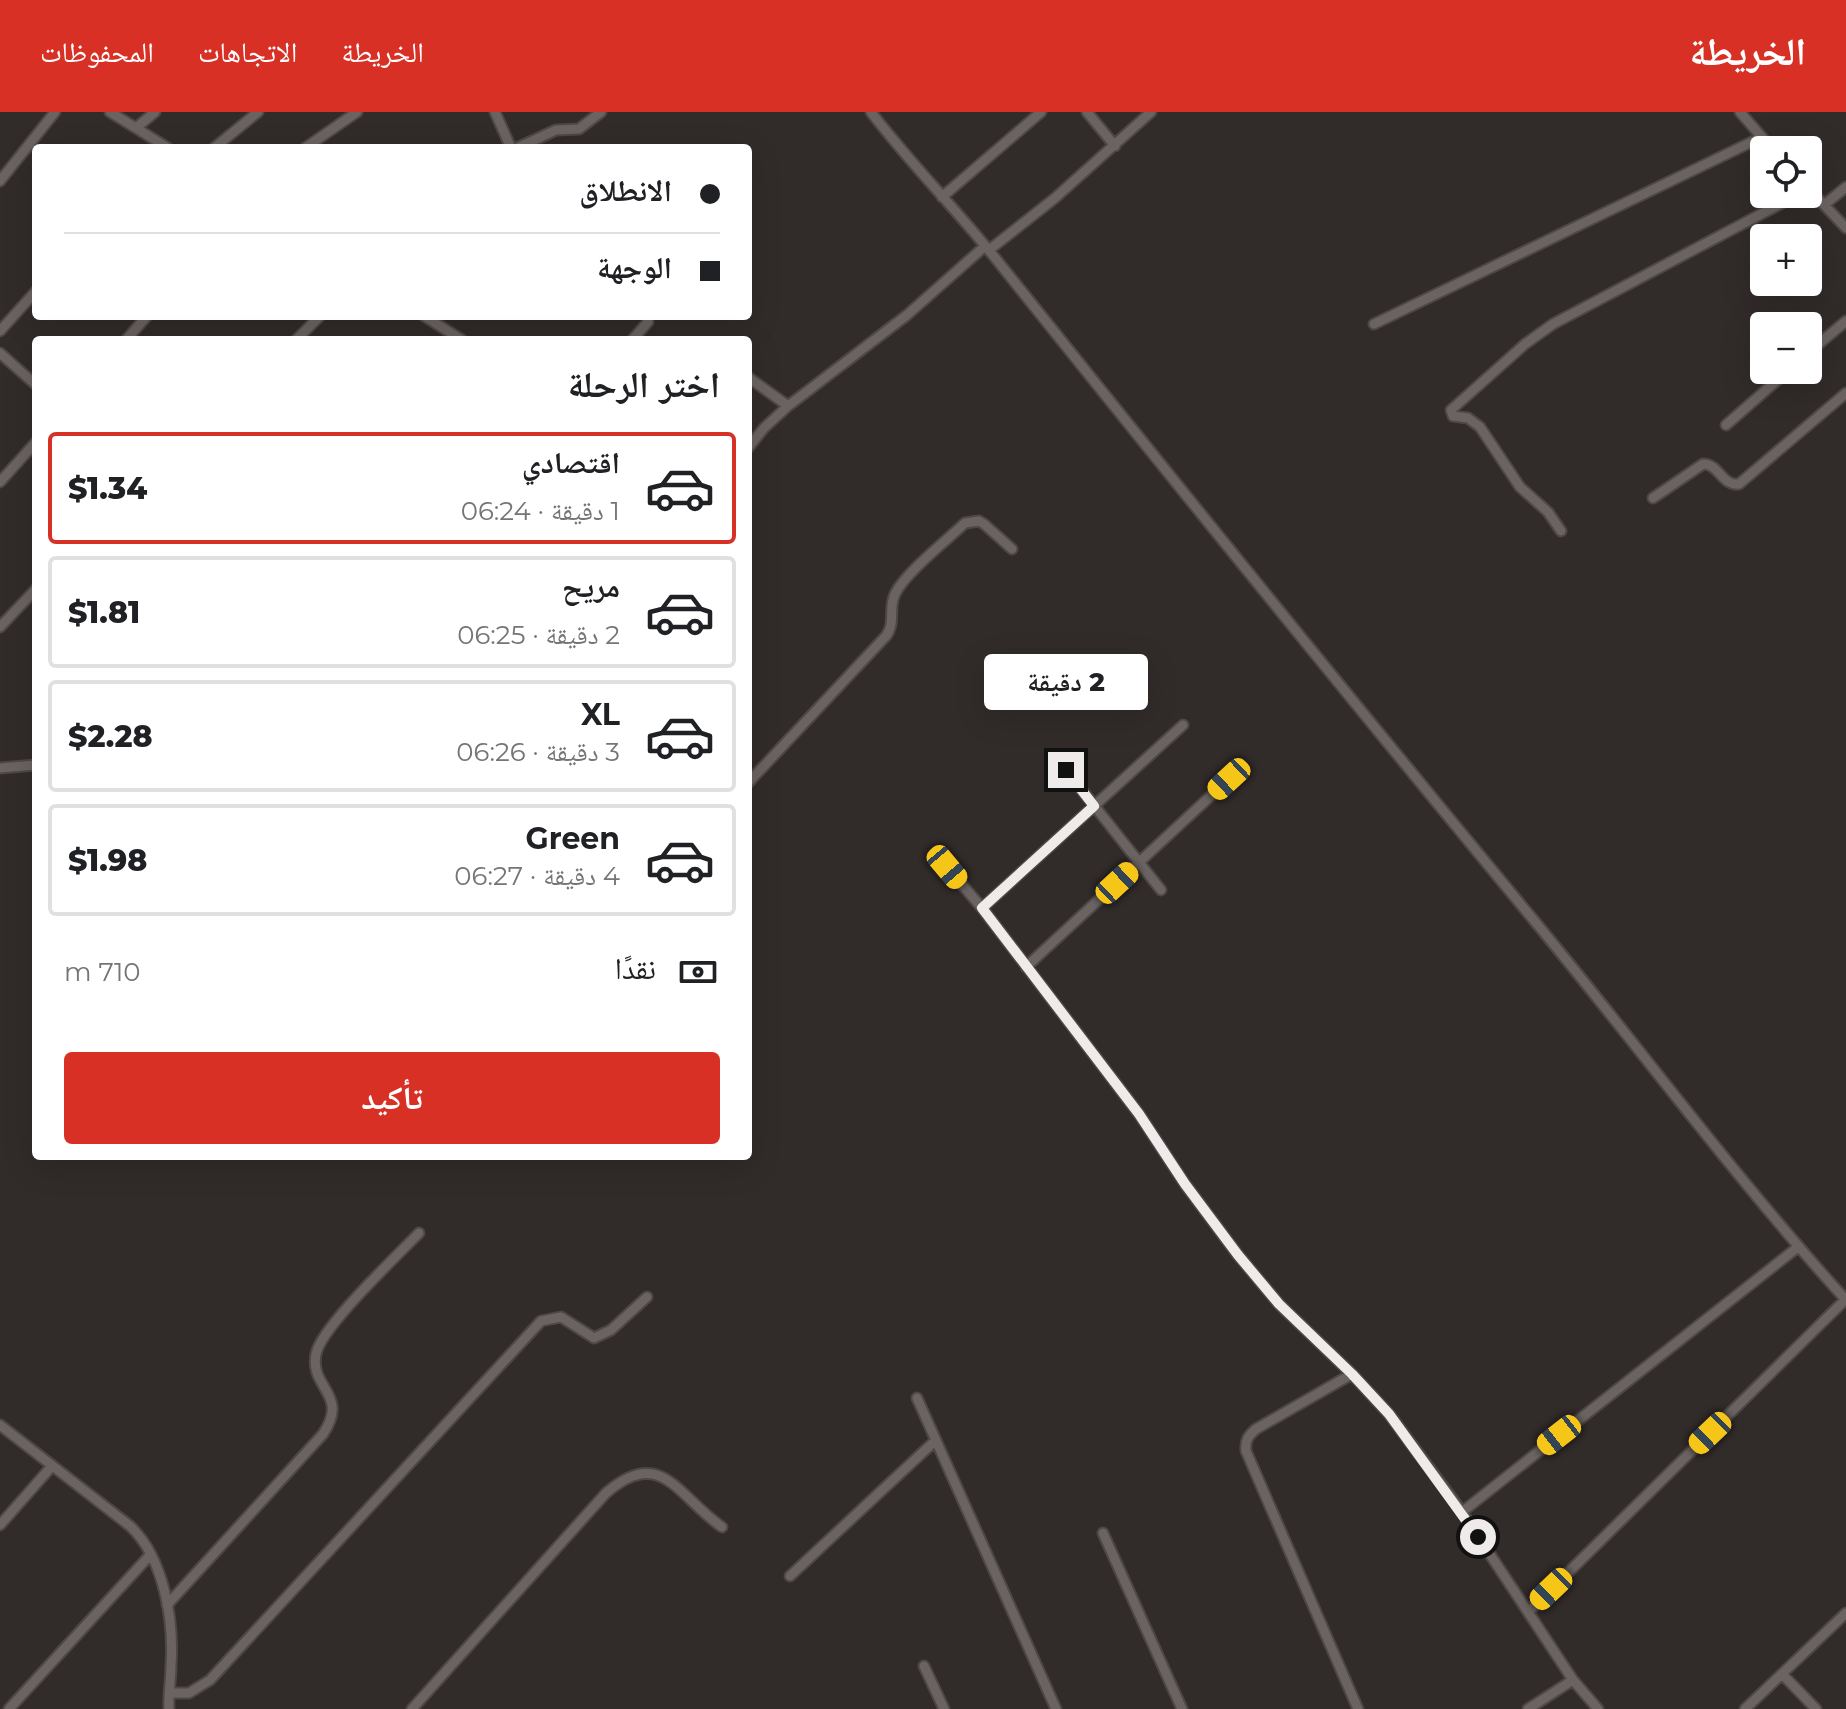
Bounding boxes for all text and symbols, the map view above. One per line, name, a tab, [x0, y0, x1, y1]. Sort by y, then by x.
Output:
text: الخريطة	[1689, 28, 1806, 75]
text: المحفوظات	[40, 35, 154, 69]
text: الاتجاهات	[198, 35, 297, 69]
text: الخريطة	[341, 35, 424, 69]
map controls	[1750, 136, 1822, 384]
button: locate	[1750, 136, 1822, 208]
text: الانطلاق	[579, 172, 672, 209]
button: +	[1750, 224, 1822, 296]
text: الوجهة	[597, 249, 672, 286]
button: −	[1750, 312, 1822, 384]
text: اختر الرحلة	[568, 362, 720, 406]
text: اقتصادي	[522, 444, 620, 481]
icon: car	[644, 452, 716, 524]
text: $1.34	[68, 470, 147, 507]
text: 1 دقيقة · 06:24	[461, 495, 620, 527]
text: مريح	[562, 568, 620, 605]
icon: car	[644, 576, 716, 648]
text: $1.81	[68, 594, 140, 631]
text: 2 دقيقة · 06:25	[457, 619, 620, 651]
callout: 2 دقيقة	[984, 654, 1148, 710]
text: 2 دقيقة	[1027, 666, 1105, 698]
text: XL	[581, 696, 620, 733]
icon: car	[644, 700, 716, 772]
text: $2.28	[68, 718, 153, 755]
text: 3 دقيقة · 06:26	[456, 736, 620, 768]
route end	[1048, 752, 1084, 788]
car	[1203, 754, 1255, 804]
text: Green	[526, 820, 620, 857]
icon: car	[644, 824, 716, 896]
car	[922, 841, 972, 893]
text: $1.98	[68, 842, 147, 879]
car	[1091, 858, 1143, 908]
text: 4 دقيقة · 06:27	[454, 860, 620, 892]
text: نقدًا	[615, 950, 656, 987]
icon: cash	[676, 950, 720, 994]
text: 710 m	[64, 956, 141, 988]
button: تأكيد	[64, 1052, 720, 1144]
car	[1684, 1408, 1736, 1458]
car	[1533, 1411, 1585, 1459]
route start	[1460, 1519, 1496, 1555]
car	[1525, 1564, 1577, 1614]

